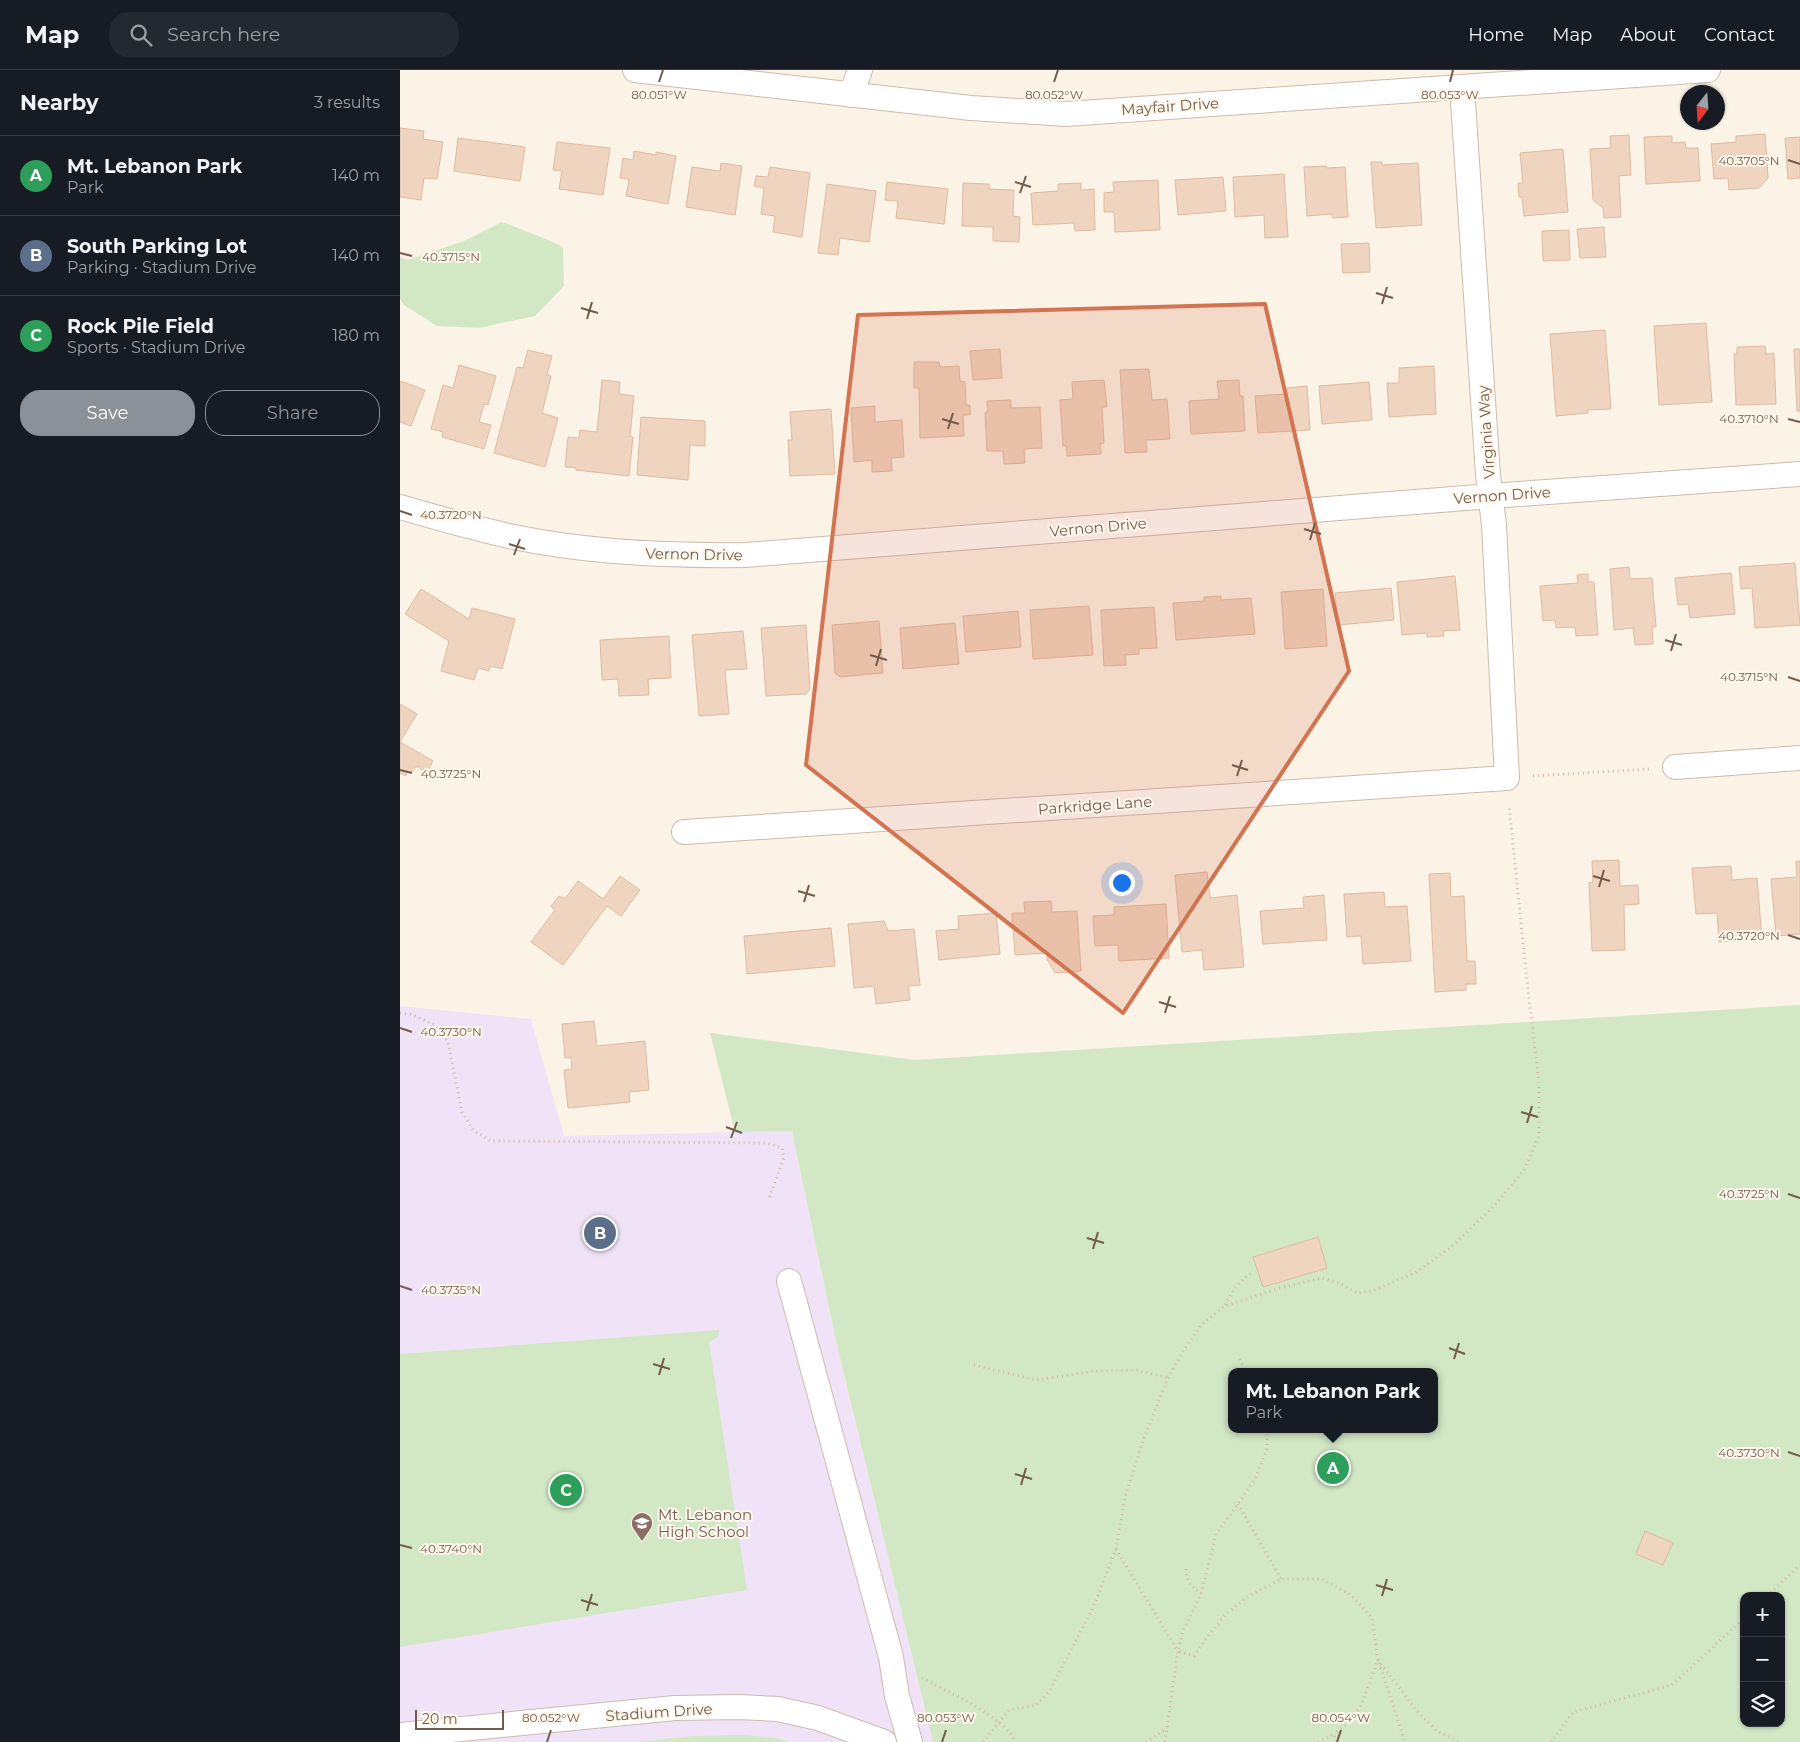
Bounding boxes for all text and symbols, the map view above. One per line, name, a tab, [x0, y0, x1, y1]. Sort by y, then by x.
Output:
search box	[109, 12, 459, 57]
text: Map	[25, 20, 79, 49]
icon: search	[127, 21, 155, 49]
text: Search here	[167, 23, 280, 46]
text: Home	[1468, 24, 1524, 46]
text: Map	[1552, 24, 1592, 46]
text: About	[1620, 24, 1676, 46]
text: Contact	[1704, 24, 1775, 46]
north arrow	[1680, 85, 1725, 130]
text: 80.051°W	[631, 87, 687, 102]
text: 80.052°W	[1025, 87, 1083, 102]
text: 80.053°W	[1421, 87, 1479, 102]
text: Nearby	[20, 90, 99, 115]
text: 3 results	[314, 93, 380, 112]
street label: Mayfair Drive	[1120, 93, 1220, 119]
text: 40.3705°N	[1718, 153, 1780, 168]
text: Mt. Lebanon Park	[67, 155, 242, 178]
text: A	[30, 166, 42, 185]
text: 140 m	[332, 166, 380, 185]
text: Park	[67, 178, 104, 197]
text: South Parking Lot	[67, 235, 247, 258]
text: B	[30, 246, 42, 265]
text: 140 m	[332, 246, 380, 265]
text: 40.3715°N	[422, 249, 480, 264]
text: Parking · Stadium Drive	[67, 258, 256, 277]
text: Rock Pile Field	[67, 315, 214, 338]
text: C	[30, 326, 42, 345]
text: 180 m	[332, 326, 380, 345]
text: Sports · Stadium Drive	[67, 338, 246, 357]
street label: Virginia Way	[1473, 384, 1499, 479]
button: Save	[20, 390, 195, 436]
button: Share	[205, 390, 380, 436]
text: 40.3710°N	[1719, 411, 1779, 426]
street label: Vernon Drive	[1453, 482, 1551, 508]
text: 40.3720°N	[420, 507, 482, 522]
street label: Vernon Drive	[1049, 513, 1147, 541]
street label: Vernon Drive	[645, 544, 743, 564]
text: 40.3715°N	[1720, 669, 1778, 684]
text: 40.3725°N	[421, 766, 481, 781]
street label: Parkridge Lane	[1037, 792, 1153, 818]
your location	[1109, 870, 1135, 896]
text: 40.3720°N	[1718, 928, 1780, 943]
text: 40.3730°N	[420, 1024, 482, 1039]
text: 40.3725°N	[1719, 1186, 1779, 1201]
pin: B	[584, 1214, 616, 1252]
text: 40.3735°N	[421, 1282, 481, 1297]
popup	[1228, 1368, 1438, 1433]
text: Mt. Lebanon Park	[1245, 1380, 1421, 1403]
text: Park	[1245, 1403, 1282, 1422]
text: 40.3730°N	[1718, 1445, 1780, 1460]
pin: A	[1317, 1449, 1349, 1487]
pin: C	[550, 1471, 582, 1509]
place label: Mt. Lebanon High School	[658, 1505, 752, 1541]
school or university icon: Mt. Lebanon High School	[630, 1511, 654, 1542]
text: 40.3740°N	[420, 1541, 482, 1556]
map controls	[1740, 1592, 1785, 1727]
button: +	[1740, 1592, 1785, 1637]
button: −	[1740, 1637, 1785, 1682]
button: layers	[1740, 1682, 1785, 1727]
street label: Stadium Drive	[605, 1699, 713, 1725]
scale bar	[415, 1707, 504, 1730]
text: 20 m	[422, 1710, 458, 1728]
text: 80.052°W	[522, 1710, 580, 1725]
text: 80.053°W	[917, 1710, 975, 1725]
text: 80.054°W	[1312, 1710, 1370, 1725]

